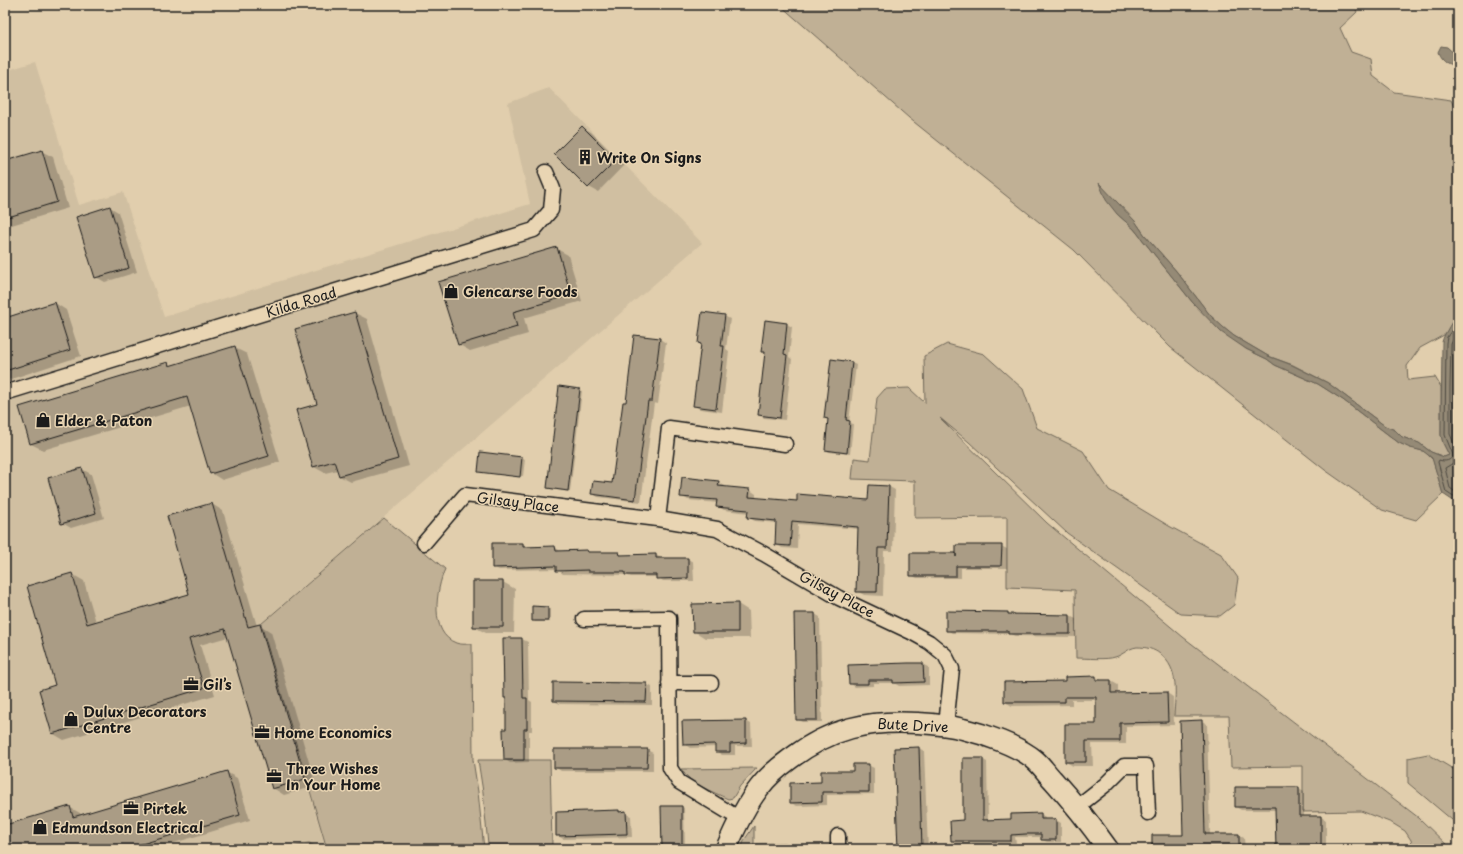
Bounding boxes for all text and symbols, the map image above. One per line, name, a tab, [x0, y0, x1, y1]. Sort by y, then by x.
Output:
place label: Write On Signs	[597, 147, 702, 168]
building icon: Write On Signs	[576, 148, 594, 166]
street label: Kilda Road	[263, 281, 339, 323]
place label: Glencarse Foods	[463, 281, 578, 302]
shop icon: Glencarse Foods	[442, 282, 460, 300]
place label: Elder & Paton	[55, 410, 152, 431]
shop icon: Elder & Paton	[34, 411, 52, 429]
street label: Gilsay Place	[476, 487, 560, 517]
street label: Gilsay Place	[796, 565, 878, 623]
place label: Gil’s	[203, 674, 232, 695]
office icon: Gil’s	[182, 675, 200, 693]
place label: Dulux Decorators Centre	[83, 701, 207, 738]
shop icon: Dulux Decorators Centre	[62, 710, 80, 728]
street label: Bute Drive	[877, 713, 949, 737]
place label: Home Economics	[274, 722, 392, 743]
office icon: Home Economics	[253, 723, 271, 741]
place label: Three Wishes In Your Home	[286, 758, 381, 795]
office icon: Three Wishes In Your Home	[265, 767, 283, 785]
place label: Pirtek	[143, 798, 188, 819]
office icon: Pirtek	[122, 799, 140, 817]
place label: Edmundson Electrical	[52, 817, 203, 838]
shop icon: Edmundson Electrical	[31, 818, 49, 836]

